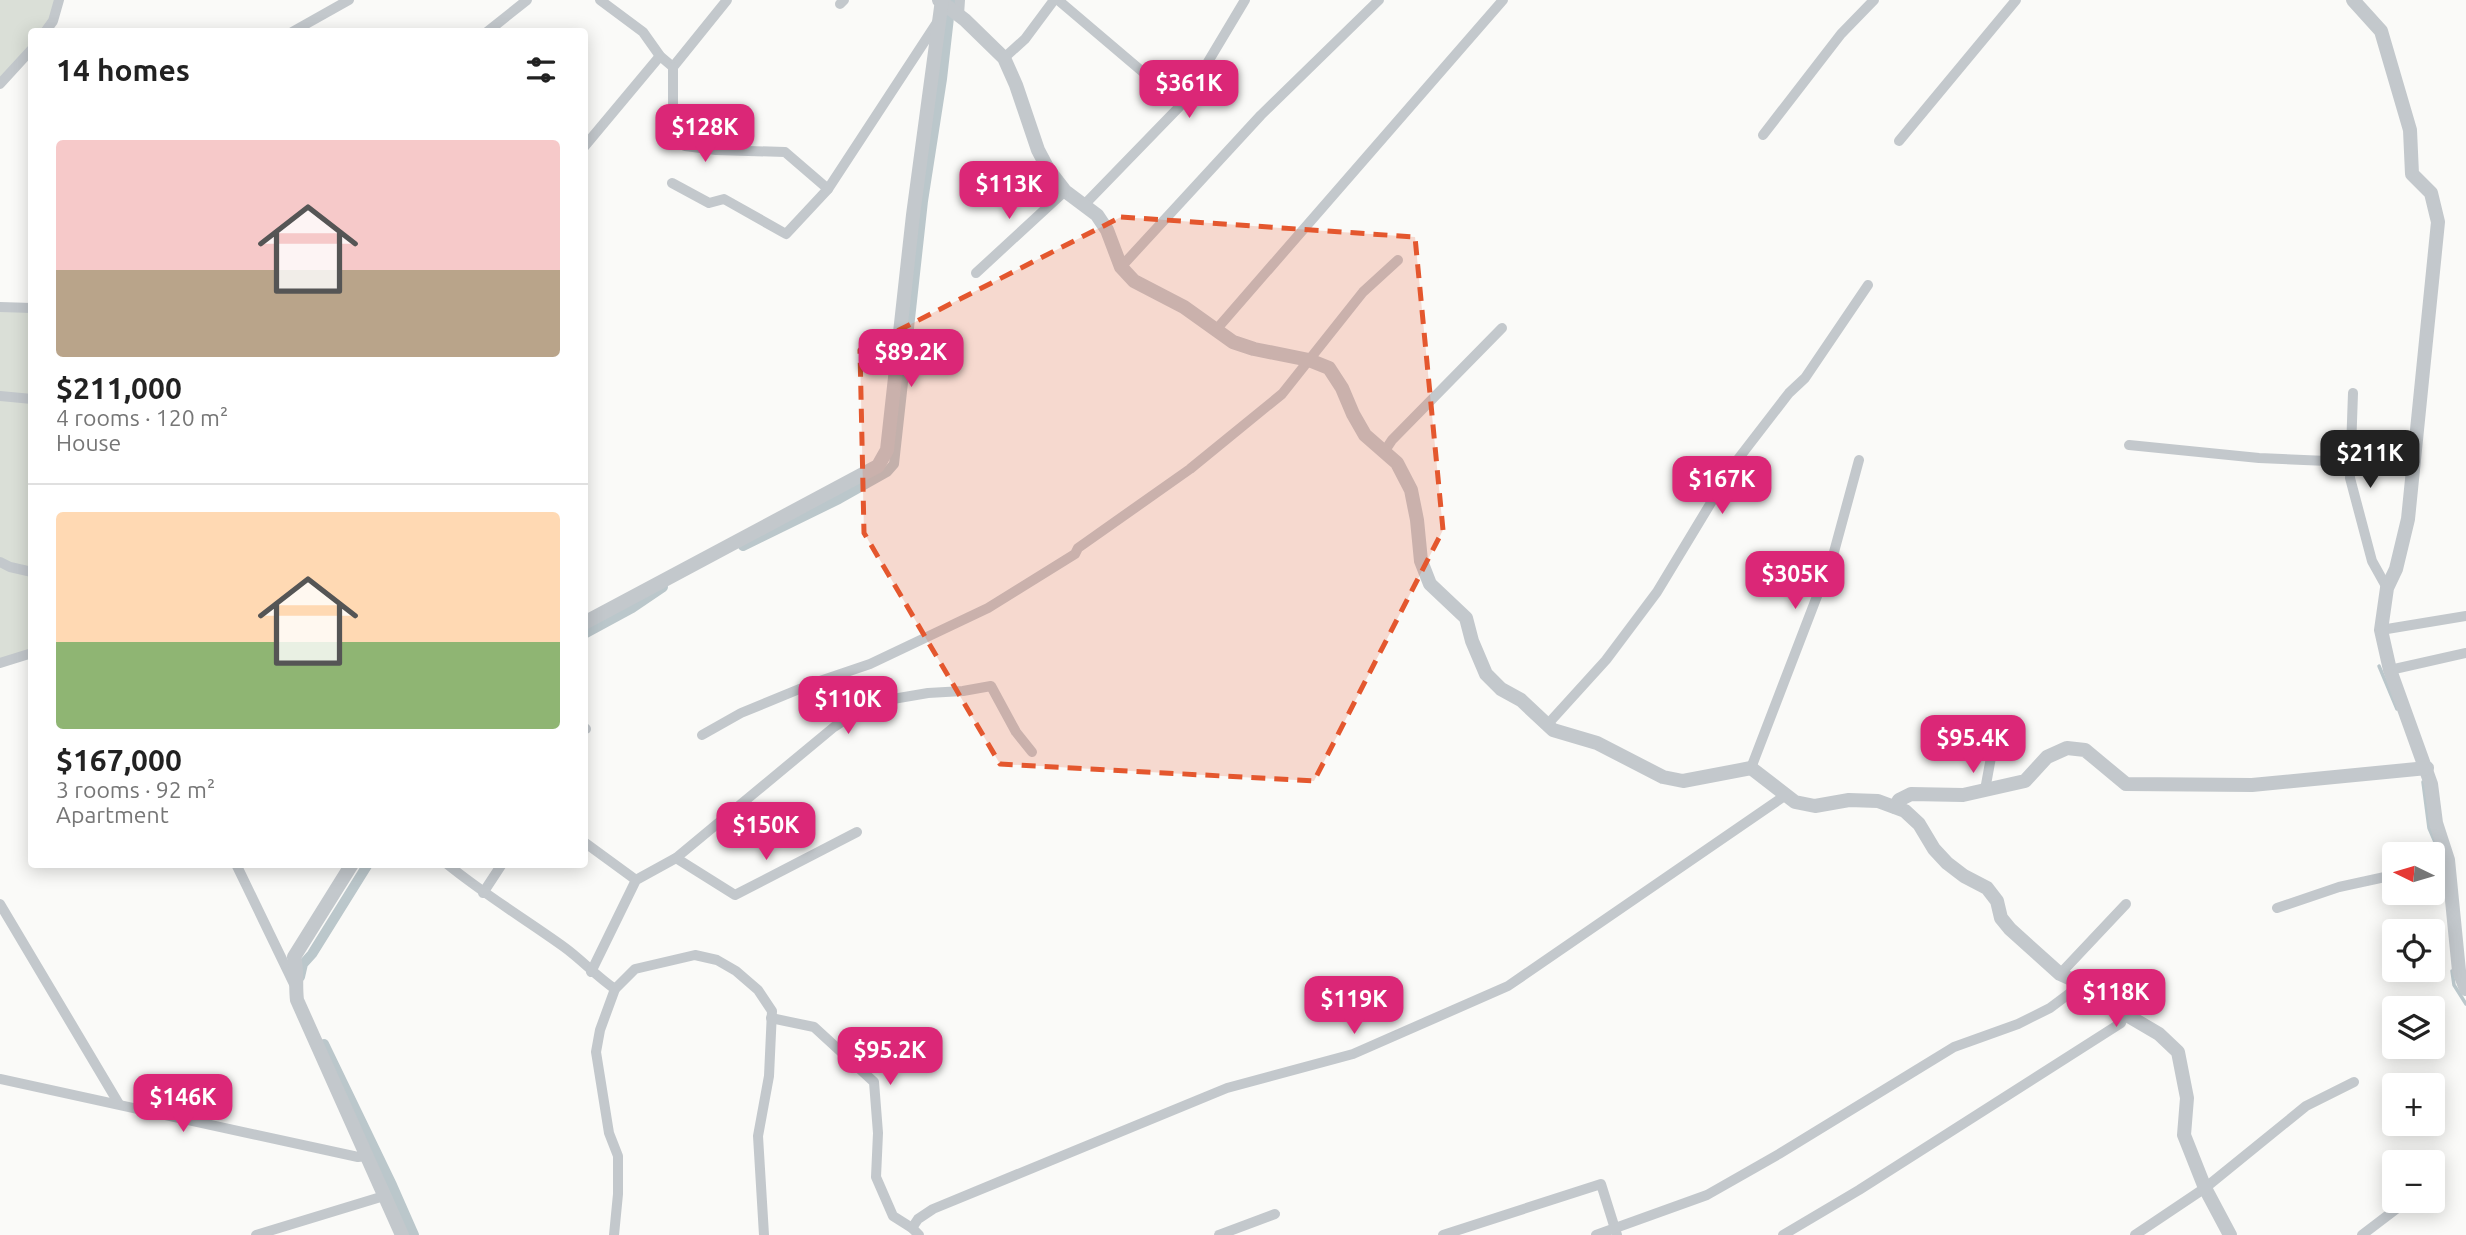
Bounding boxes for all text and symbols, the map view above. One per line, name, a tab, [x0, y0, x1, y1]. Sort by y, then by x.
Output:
icon: filters	[522, 51, 560, 89]
text: 14 homes	[56, 53, 190, 87]
pin: $361K	[1140, 60, 1238, 120]
text: $361K	[1155, 70, 1223, 95]
pin: $128K	[656, 104, 754, 164]
text: $128K	[671, 114, 739, 139]
pin: $113K	[960, 162, 1058, 221]
text: $113K	[975, 171, 1043, 196]
icon: home	[245, 186, 371, 312]
pin: $89.2K	[854, 330, 968, 389]
text: $89.2K	[875, 339, 947, 364]
text: $211,000	[56, 371, 182, 405]
text: 4 rooms · 120 m²	[56, 405, 228, 430]
text: House	[56, 430, 121, 455]
pin: $211K	[2321, 430, 2419, 490]
text: $211K	[2336, 440, 2404, 465]
pin: $167K	[1673, 456, 1771, 516]
text: $167K	[1688, 466, 1756, 491]
pin: $305K	[1746, 552, 1844, 611]
icon: home	[245, 558, 371, 684]
text: $305K	[1761, 561, 1829, 586]
pin: $110K	[799, 676, 897, 736]
text: $110K	[814, 686, 882, 711]
pin: $95.4K	[1916, 716, 2030, 775]
text: $95.4K	[1937, 725, 2009, 750]
text: $167,000	[56, 743, 182, 777]
text: 3 rooms · 92 m²	[56, 777, 215, 802]
text: Apartment	[56, 802, 169, 827]
pin: $150K	[717, 802, 815, 862]
text: $150K	[732, 812, 800, 837]
north arrow	[2382, 842, 2445, 905]
map controls	[2382, 842, 2445, 1213]
button: locate	[2382, 919, 2445, 982]
pin: $118K	[2067, 970, 2165, 1029]
pin: $119K	[1305, 976, 1403, 1036]
text: $118K	[2082, 979, 2150, 1004]
text: $119K	[1320, 986, 1388, 1011]
button: layers	[2382, 996, 2445, 1059]
pin: $95.2K	[833, 1028, 947, 1087]
text: $95.2K	[854, 1037, 926, 1062]
button: +	[2382, 1073, 2445, 1136]
pin: $146K	[134, 1074, 232, 1134]
text: $146K	[149, 1084, 217, 1109]
button: −	[2382, 1150, 2445, 1213]

